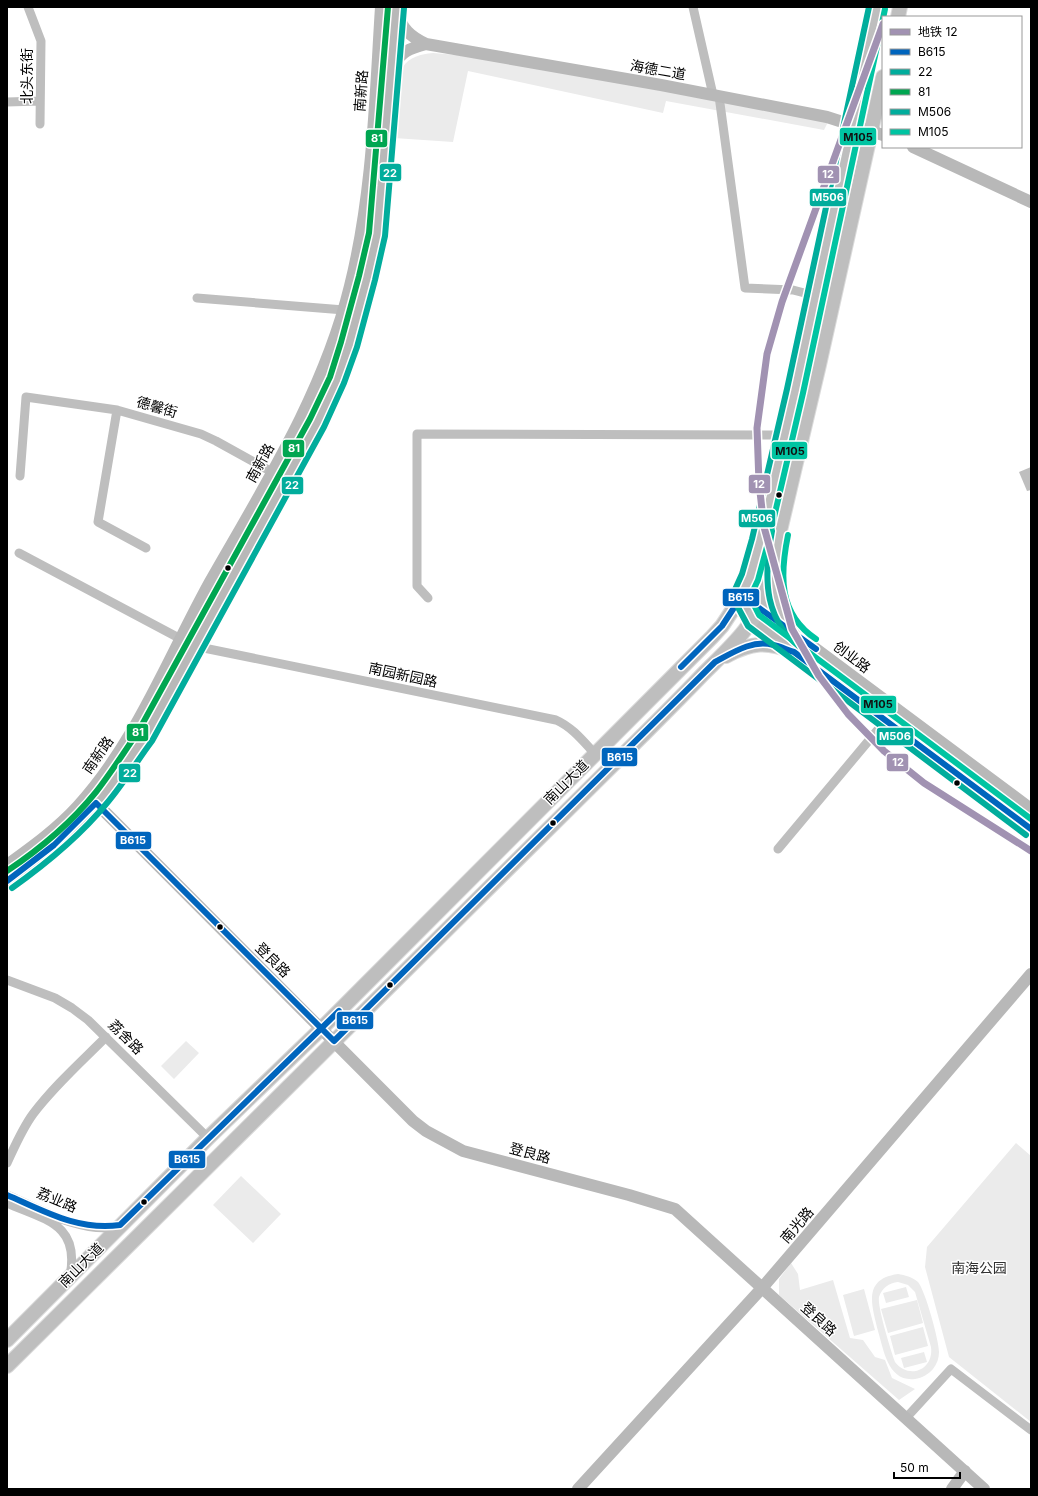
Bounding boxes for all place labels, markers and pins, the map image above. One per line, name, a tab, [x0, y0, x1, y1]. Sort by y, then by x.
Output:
unlabelled marker	[774, 490, 784, 500]
unlabelled marker	[223, 563, 233, 573]
unlabelled marker	[952, 778, 962, 788]
unlabelled marker	[548, 818, 558, 828]
unlabelled marker	[215, 922, 225, 932]
unlabelled marker	[385, 980, 395, 990]
unlabelled marker	[139, 1197, 149, 1207]

